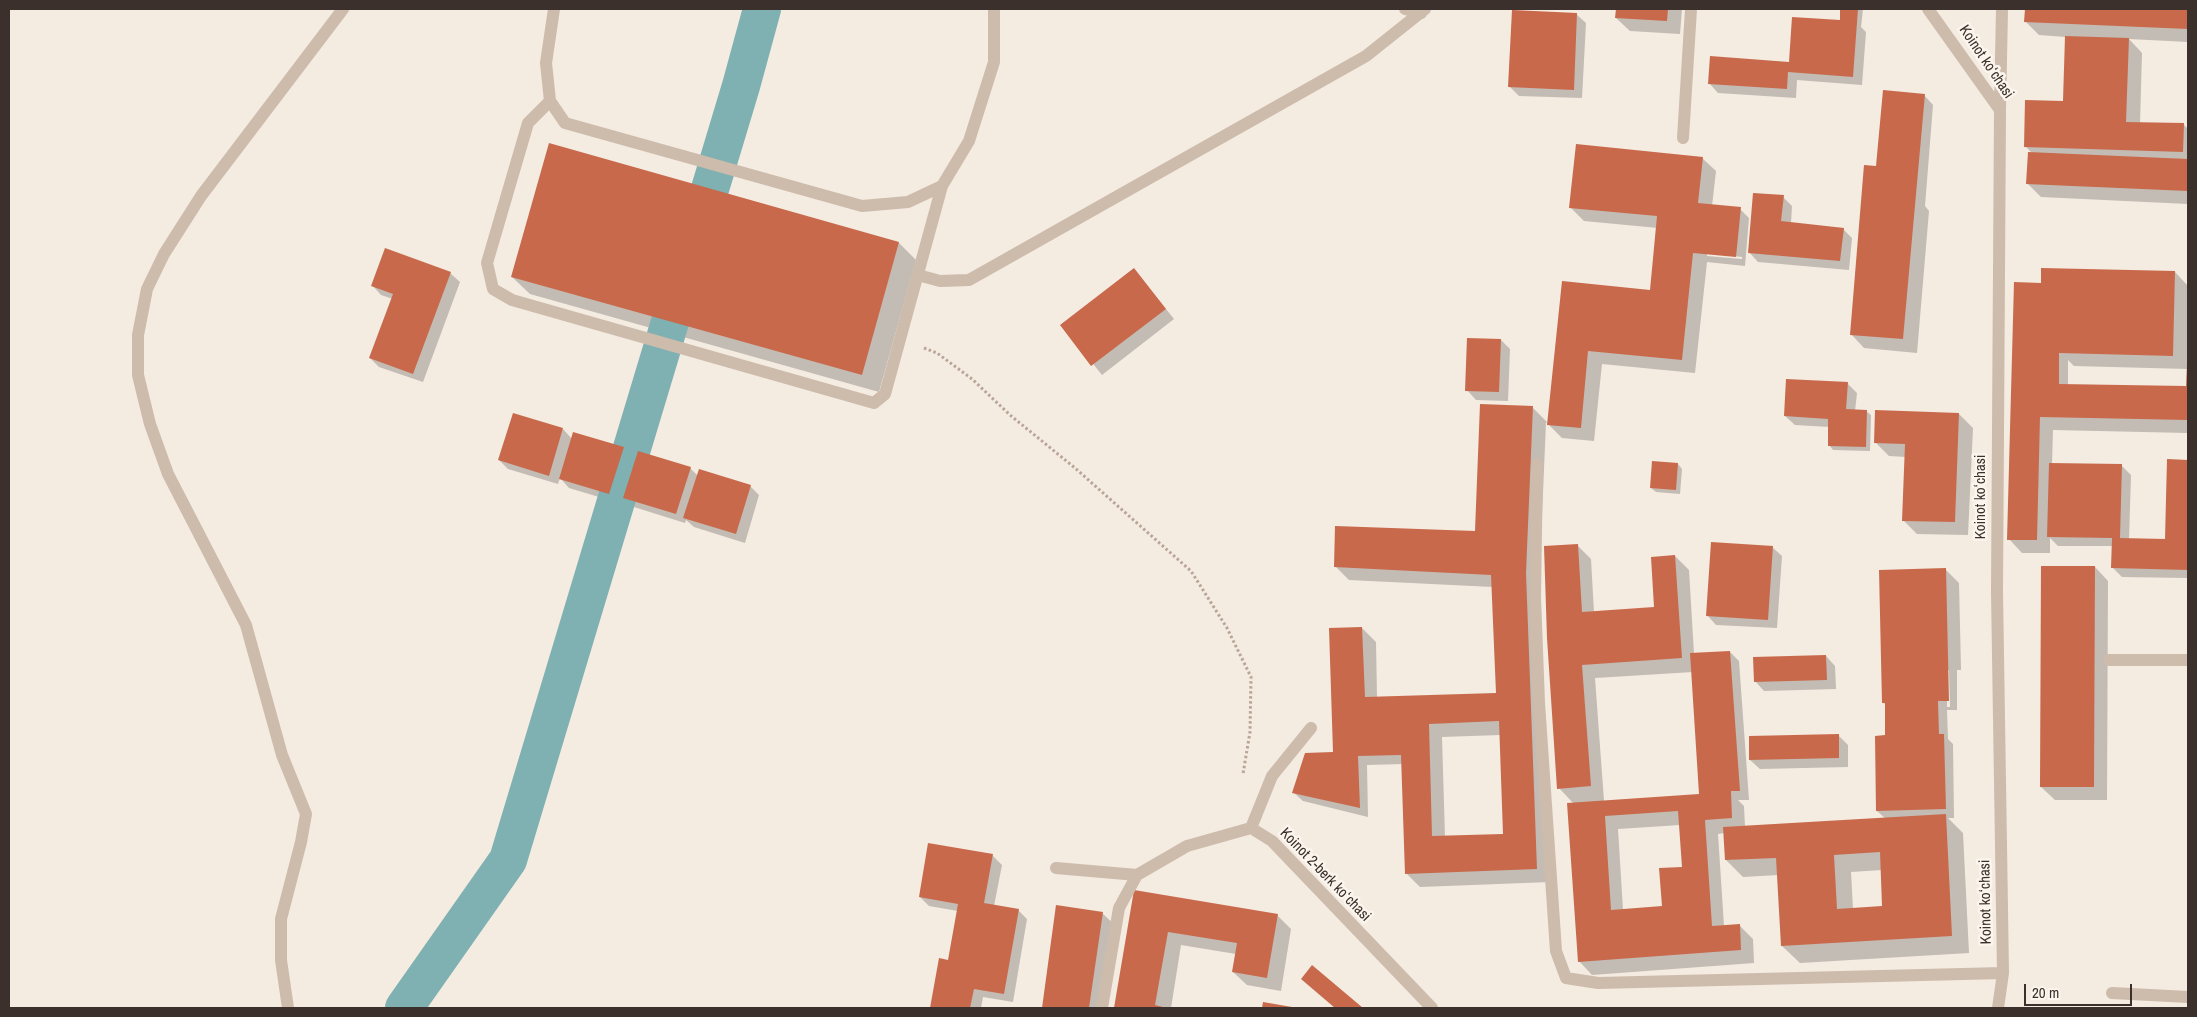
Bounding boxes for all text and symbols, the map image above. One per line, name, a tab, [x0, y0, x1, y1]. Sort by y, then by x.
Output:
street label: Koinot koʻchasi	[1955, 22, 2017, 102]
street label: Koinot koʻchasi	[1972, 455, 1990, 539]
street label: Koinot 2-berk koʻchasi	[1276, 825, 1374, 925]
street label: Koinot koʻchasi	[1976, 859, 1996, 945]
scale bar	[2027, 974, 2134, 1006]
text: 20 m	[2032, 982, 2059, 1003]

